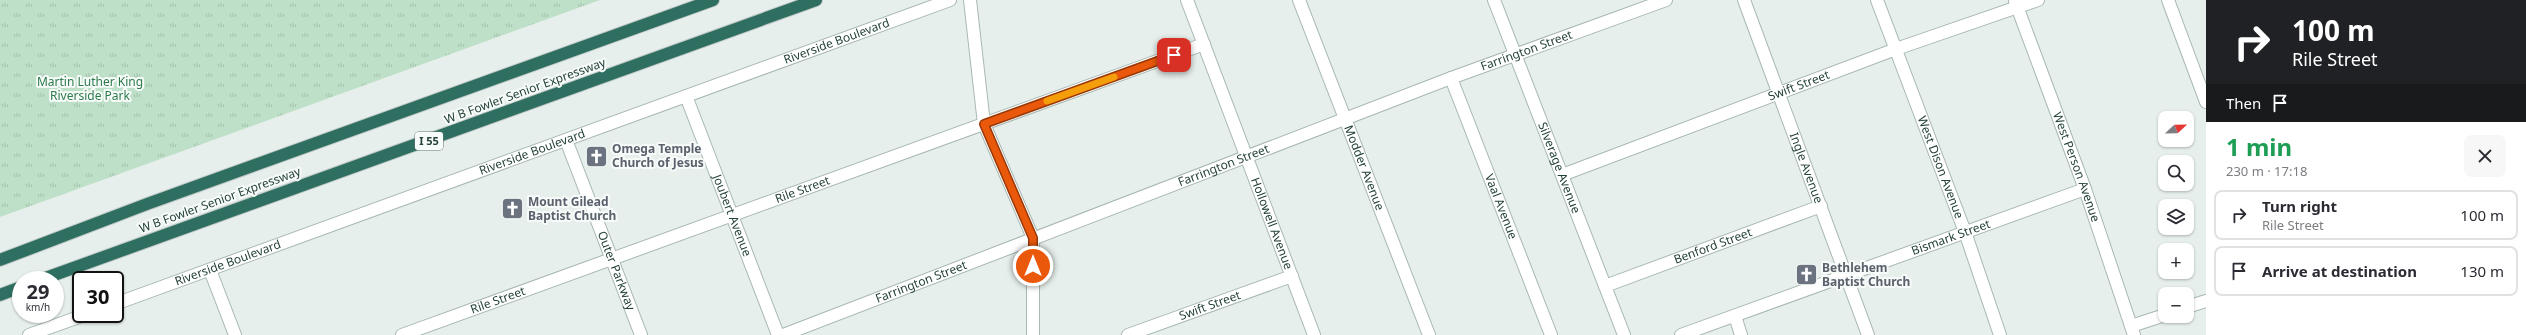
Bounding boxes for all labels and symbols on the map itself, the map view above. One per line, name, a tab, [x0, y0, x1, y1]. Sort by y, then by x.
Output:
street label: Riverside Boulevard	[781, 14, 892, 68]
street label: Farrington Street	[1478, 25, 1575, 75]
pin	[1157, 38, 1191, 72]
street label: W B Fowler Senior Expressway	[442, 53, 609, 128]
street label: Swift Street	[1765, 66, 1832, 105]
park label: Martin Luther King Riverside Park	[37, 73, 143, 104]
street label: West Person Avenue	[2049, 110, 2104, 224]
north arrow	[2158, 111, 2194, 147]
street label: West Dison Avenue	[1914, 113, 1968, 221]
street label: Silverage Avenue	[1534, 120, 1585, 216]
street label: Modder Avenue	[1340, 123, 1389, 213]
street label: Riverside Boulevard	[477, 125, 587, 179]
street label: Ingle Avenue	[1786, 130, 1828, 206]
road number: I 55	[415, 132, 443, 150]
place label: Omega Temple Church of Jesus	[612, 140, 704, 171]
street label: Farrington Street	[1175, 140, 1272, 190]
church icon: Omega Temple Church of Jesus	[584, 143, 610, 169]
street label: W B Fowler Senior Expressway	[137, 162, 304, 237]
street label: Joubert Avenue	[709, 171, 756, 259]
street label: Rile Street	[773, 171, 833, 207]
street label: Vaal Avenue	[1481, 171, 1522, 242]
street label: Hollowell Avenue	[1247, 175, 1297, 272]
place label: Mount Gilead Baptist Church	[528, 193, 616, 224]
church icon: Mount Gilead Baptist Church	[499, 196, 525, 222]
street label: Bismark Street	[1909, 215, 1993, 259]
street label: Benford Street	[1671, 223, 1755, 268]
street label: Outer Parkway	[594, 228, 640, 313]
street label: Riverside Boulevard	[172, 235, 283, 290]
position arrow	[1012, 245, 1054, 287]
street label: Farrington Street	[873, 256, 970, 307]
place label: Bethlehem Baptist Church	[1822, 259, 1910, 290]
church icon: Bethlehem Baptist Church	[1793, 262, 1819, 288]
speed limit sign: 30	[72, 271, 124, 323]
street label: Rile Street	[468, 282, 528, 317]
street label: Swift Street	[1177, 286, 1243, 324]

